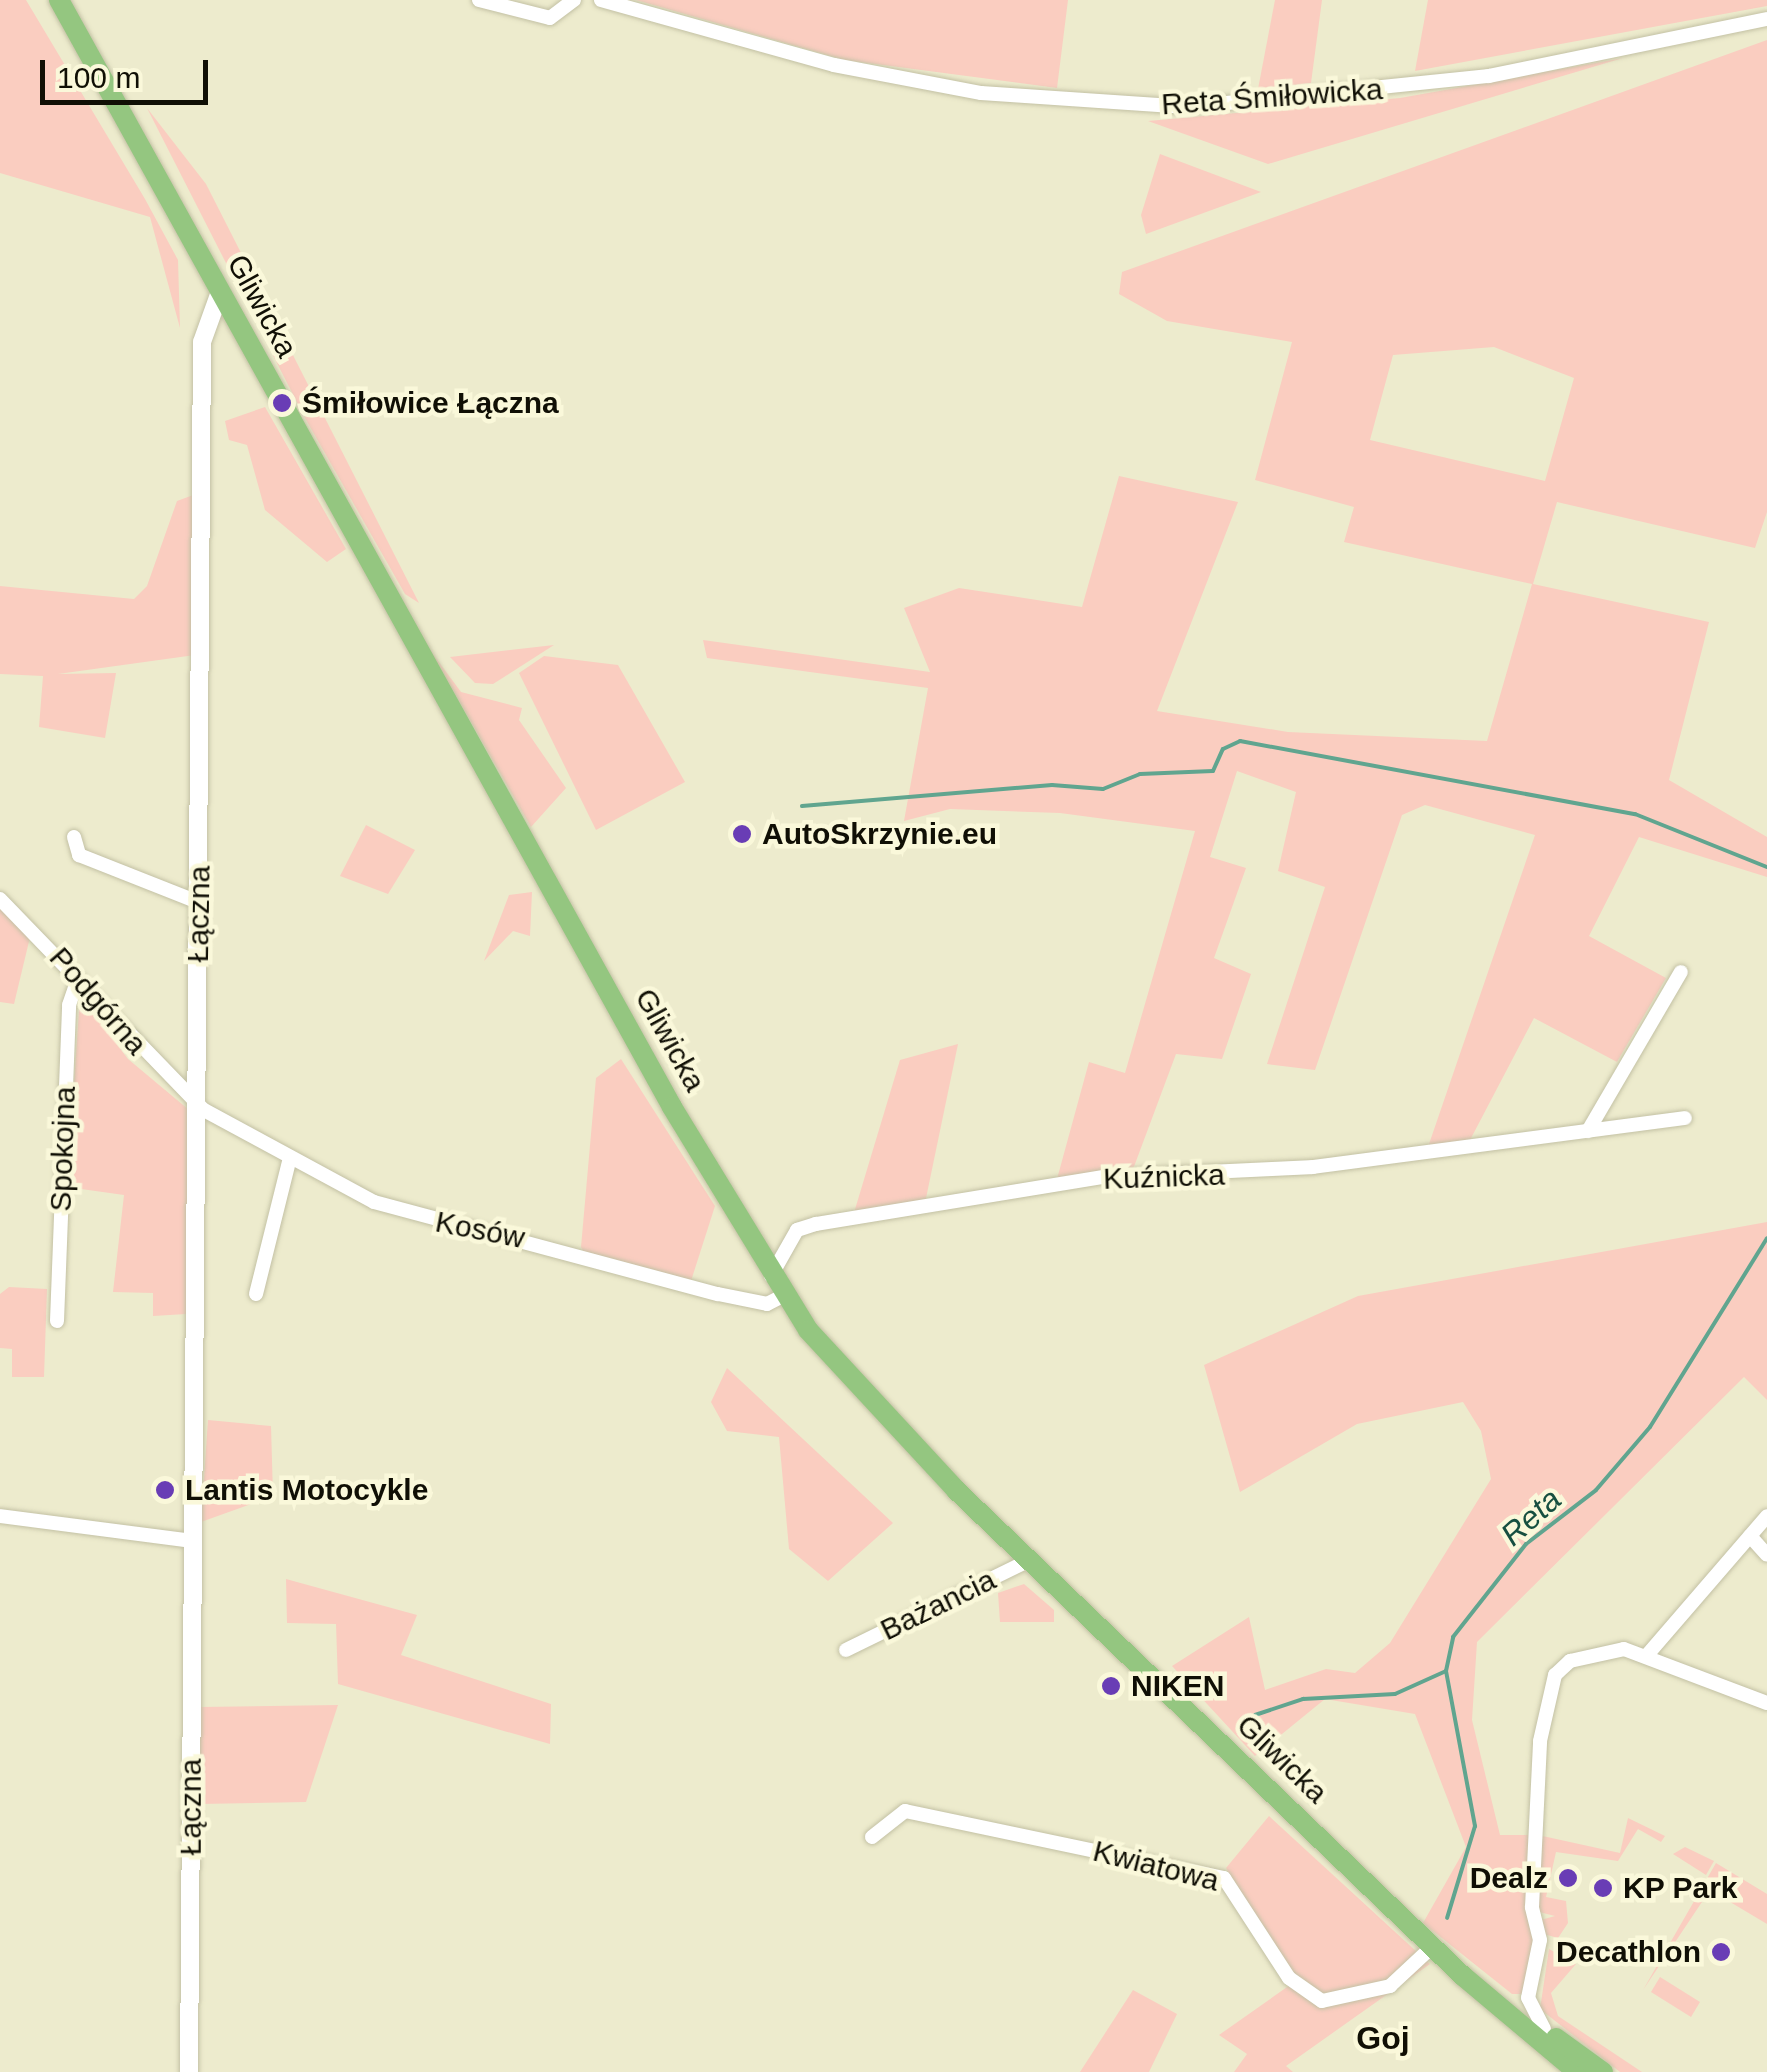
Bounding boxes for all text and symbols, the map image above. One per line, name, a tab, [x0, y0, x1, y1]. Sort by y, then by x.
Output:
scale bar	[45, 40, 212, 102]
text: 100 m	[57, 61, 140, 94]
street label: Reta Śmiłowicka	[1160, 71, 1384, 123]
street label: Gliwicka	[219, 248, 305, 364]
place label: Śmiłowice Łączna	[302, 385, 559, 421]
marker: Śmiłowice Łączna	[271, 392, 293, 414]
place label: AutoSkrzynie.eu	[762, 816, 997, 852]
marker: AutoSkrzynie.eu	[731, 823, 753, 845]
street label: Łączna	[180, 865, 218, 963]
street label: Podgórna	[42, 940, 154, 1062]
street label: Gliwicka	[627, 982, 713, 1098]
street label: Spokojna	[43, 1086, 83, 1212]
street label: Kuźnicka	[1103, 1157, 1225, 1197]
street label: Kosów	[432, 1204, 528, 1256]
place label: Lantis Motocykle	[185, 1472, 428, 1508]
marker: Lantis Motocykle	[154, 1479, 176, 1501]
water label: Reta	[1493, 1480, 1569, 1554]
street label: Bażancia	[875, 1562, 1001, 1648]
place label: NIKEN	[1131, 1668, 1224, 1704]
marker: NIKEN	[1100, 1675, 1122, 1697]
street label: Gliwicka	[1229, 1707, 1335, 1811]
street label: Łączna	[173, 1759, 209, 1855]
street label: Kwiatowa	[1089, 1833, 1223, 1899]
place label: Dealz	[1470, 1860, 1548, 1896]
marker: Dealz	[1557, 1867, 1579, 1889]
place label: KP Park	[1623, 1870, 1738, 1906]
marker: KP Park	[1592, 1877, 1614, 1899]
place label: Decathlon	[1556, 1934, 1701, 1970]
marker: Decathlon	[1710, 1941, 1732, 1963]
district label: Goj	[1356, 2019, 1410, 2057]

